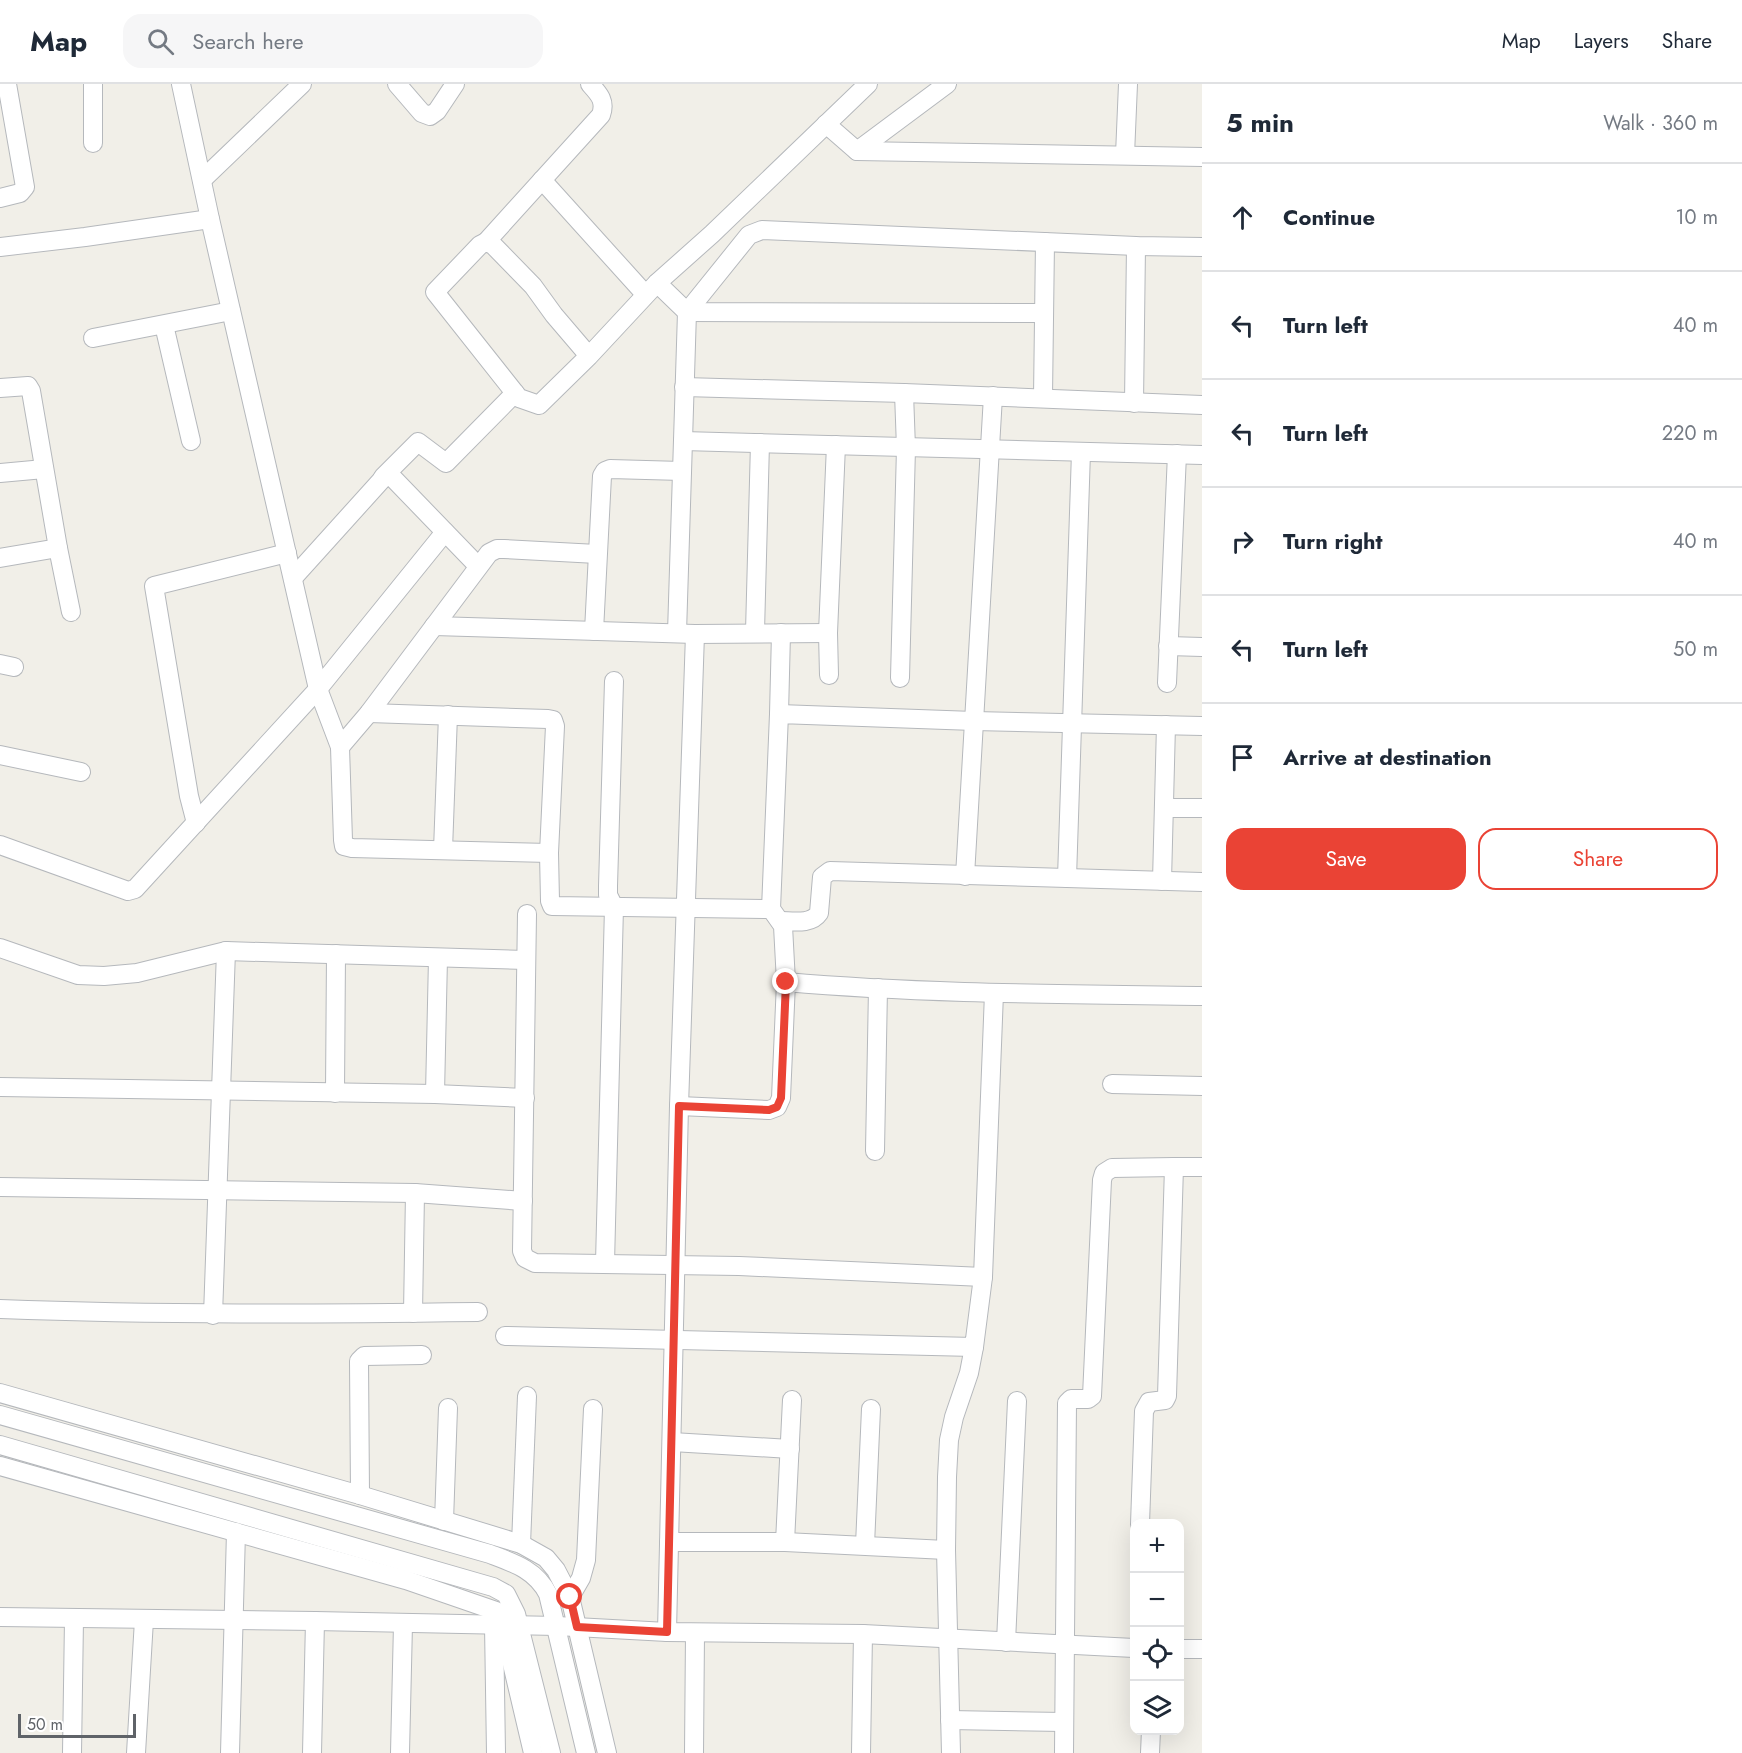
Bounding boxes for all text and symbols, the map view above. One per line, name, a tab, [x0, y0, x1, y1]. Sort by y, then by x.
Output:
search box	[123, 14, 543, 68]
text: Map	[30, 21, 87, 62]
icon: search	[144, 25, 177, 58]
text: Search here	[192, 25, 304, 57]
text: Map	[1502, 26, 1541, 56]
text: Layers	[1574, 26, 1629, 56]
text: Share	[1662, 26, 1712, 56]
text: 5 min	[1226, 104, 1294, 142]
text: Walk · 360 m	[1603, 109, 1718, 138]
icon: ahead	[1226, 201, 1259, 234]
text: Continue	[1283, 201, 1375, 233]
text: 10 m	[1675, 203, 1718, 232]
icon: left	[1226, 309, 1259, 342]
text: Turn left	[1283, 309, 1368, 341]
text: 40 m	[1673, 311, 1718, 340]
icon: left	[1226, 417, 1259, 450]
text: Turn left	[1283, 417, 1368, 449]
text: 220 m	[1662, 419, 1718, 448]
icon: right	[1226, 525, 1259, 558]
text: Turn right	[1283, 525, 1383, 557]
text: 40 m	[1673, 527, 1718, 556]
icon: left	[1226, 633, 1259, 666]
text: Turn left	[1283, 633, 1368, 665]
text: 50 m	[1673, 635, 1718, 664]
icon: arrive	[1226, 741, 1259, 774]
text: Arrive at destination	[1283, 741, 1492, 773]
button: Save	[1226, 828, 1466, 890]
button: Share	[1478, 828, 1718, 890]
route end	[772, 968, 798, 994]
map controls	[1130, 1519, 1184, 1735]
button: +	[1130, 1519, 1184, 1573]
button: −	[1130, 1573, 1184, 1627]
route start	[556, 1583, 582, 1609]
button: locate	[1130, 1627, 1184, 1681]
button: layers	[1130, 1681, 1184, 1735]
scale bar	[18, 1711, 136, 1738]
text: 50 m	[27, 1713, 63, 1736]

